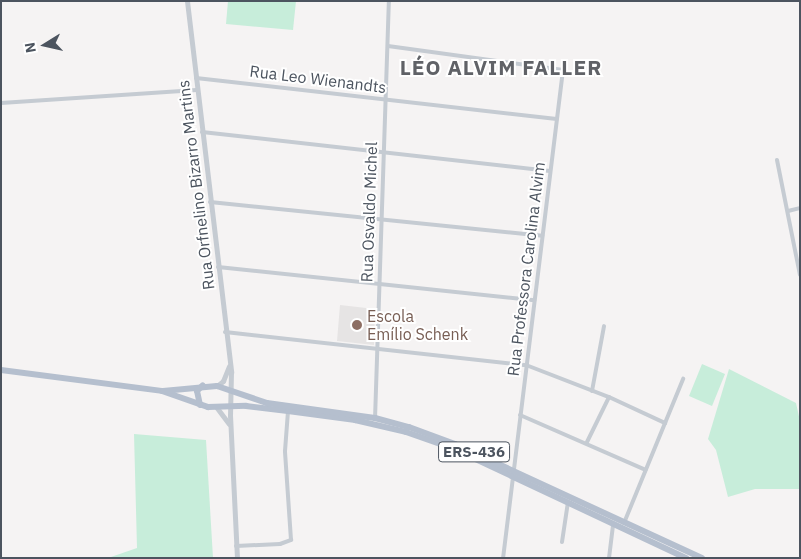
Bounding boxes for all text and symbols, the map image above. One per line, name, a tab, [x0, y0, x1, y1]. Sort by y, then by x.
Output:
north arrow	[20, 20, 70, 70]
text: N	[20, 41, 40, 54]
district label: LÉO ALVIM FALLER	[398, 54, 604, 80]
street label: Rua Leo Wienandts	[249, 61, 387, 97]
street label: Rua Orfnelino Bizarro Martins	[174, 79, 218, 291]
street label: Rua Osvaldo Michel	[357, 141, 381, 283]
street label: Rua Professora Carolina Alvim	[503, 161, 549, 377]
place label: Escola Emílio Schenk	[367, 306, 468, 344]
marker: Escola Emílio Schenk	[351, 319, 363, 331]
road number: ERS-436	[438, 440, 510, 464]

